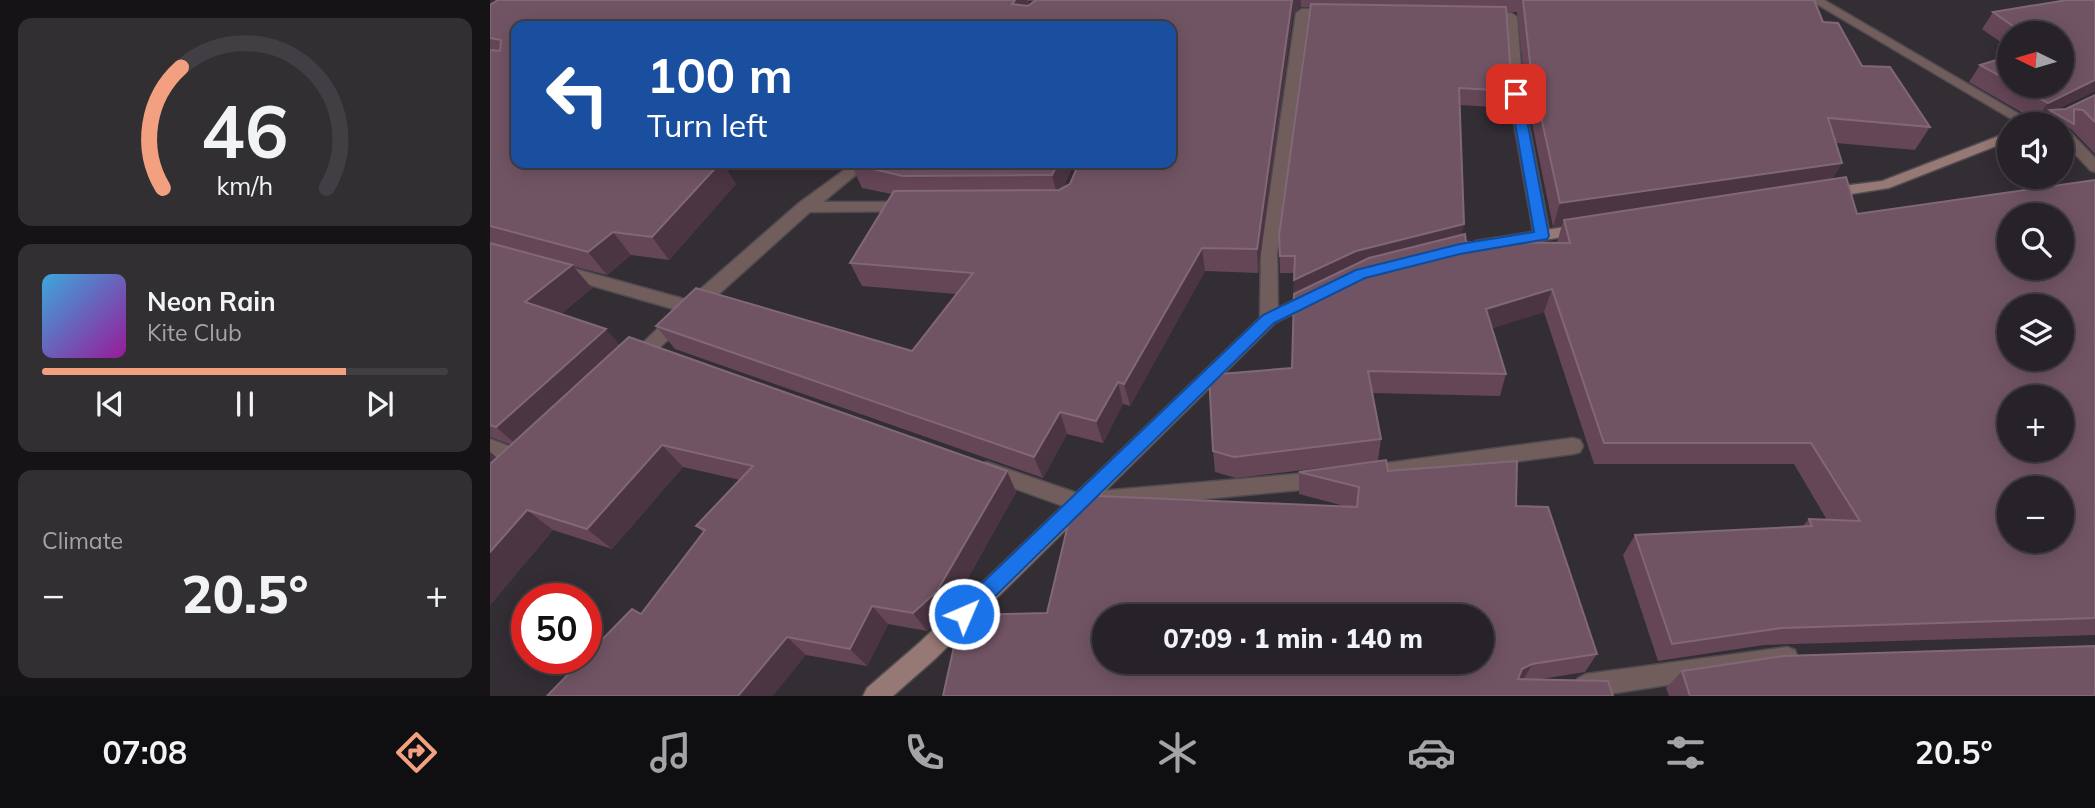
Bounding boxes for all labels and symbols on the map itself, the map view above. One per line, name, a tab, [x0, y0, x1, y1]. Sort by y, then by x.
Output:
north arrow	[1997, 21, 2074, 98]
pin	[1486, 64, 1546, 124]
position arrow	[927, 577, 1001, 651]
speed limit sign: 50	[511, 583, 602, 674]

